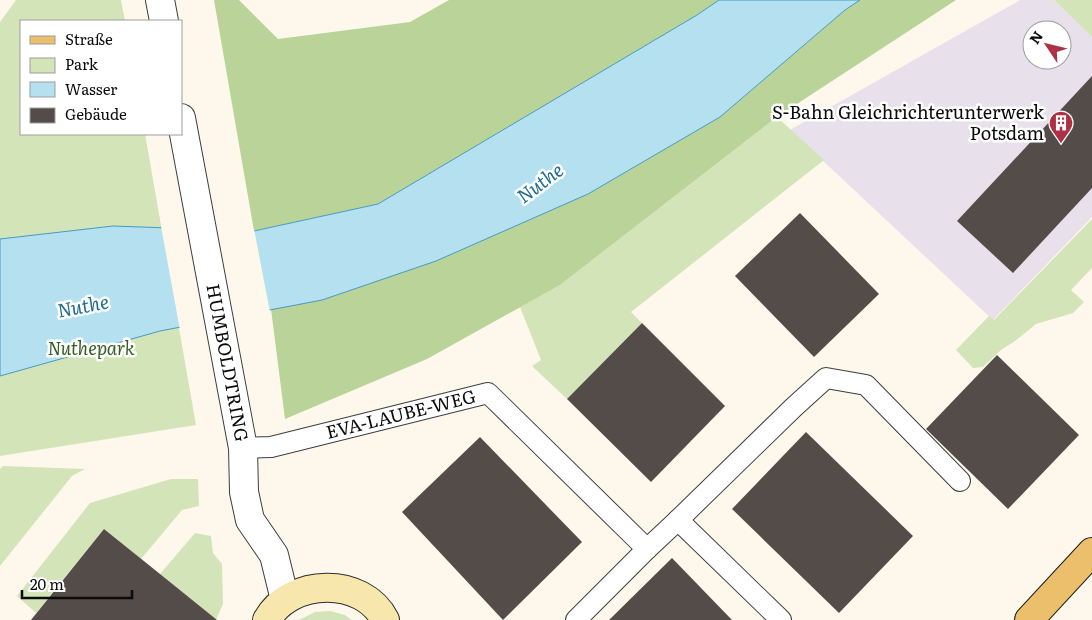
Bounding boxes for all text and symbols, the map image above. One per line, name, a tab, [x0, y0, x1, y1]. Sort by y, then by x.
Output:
legend	[20, 20, 182, 135]
north arrow	[1022, 20, 1072, 70]
text: N	[1024, 26, 1047, 48]
text: Straße	[65, 27, 113, 50]
text: Park	[65, 52, 99, 75]
text: Wasser	[65, 77, 117, 100]
place label: S-Bahn Gleichrichterunterwerk Potsdam	[772, 98, 1045, 146]
text: Gebäude	[65, 102, 127, 125]
building icon: S-Bahn Gleichrichterunterwerk Potsdam	[1048, 110, 1074, 144]
water label: Nuthe	[510, 155, 569, 209]
street label: HUMBOLDTRING	[200, 281, 256, 444]
water label: Nuthe	[55, 286, 111, 324]
park label: Nuthepark	[47, 334, 135, 361]
street label: EVA-LAUBE-WEG	[323, 382, 478, 445]
scale bar	[22, 568, 132, 600]
text: 20 m	[30, 572, 64, 595]

